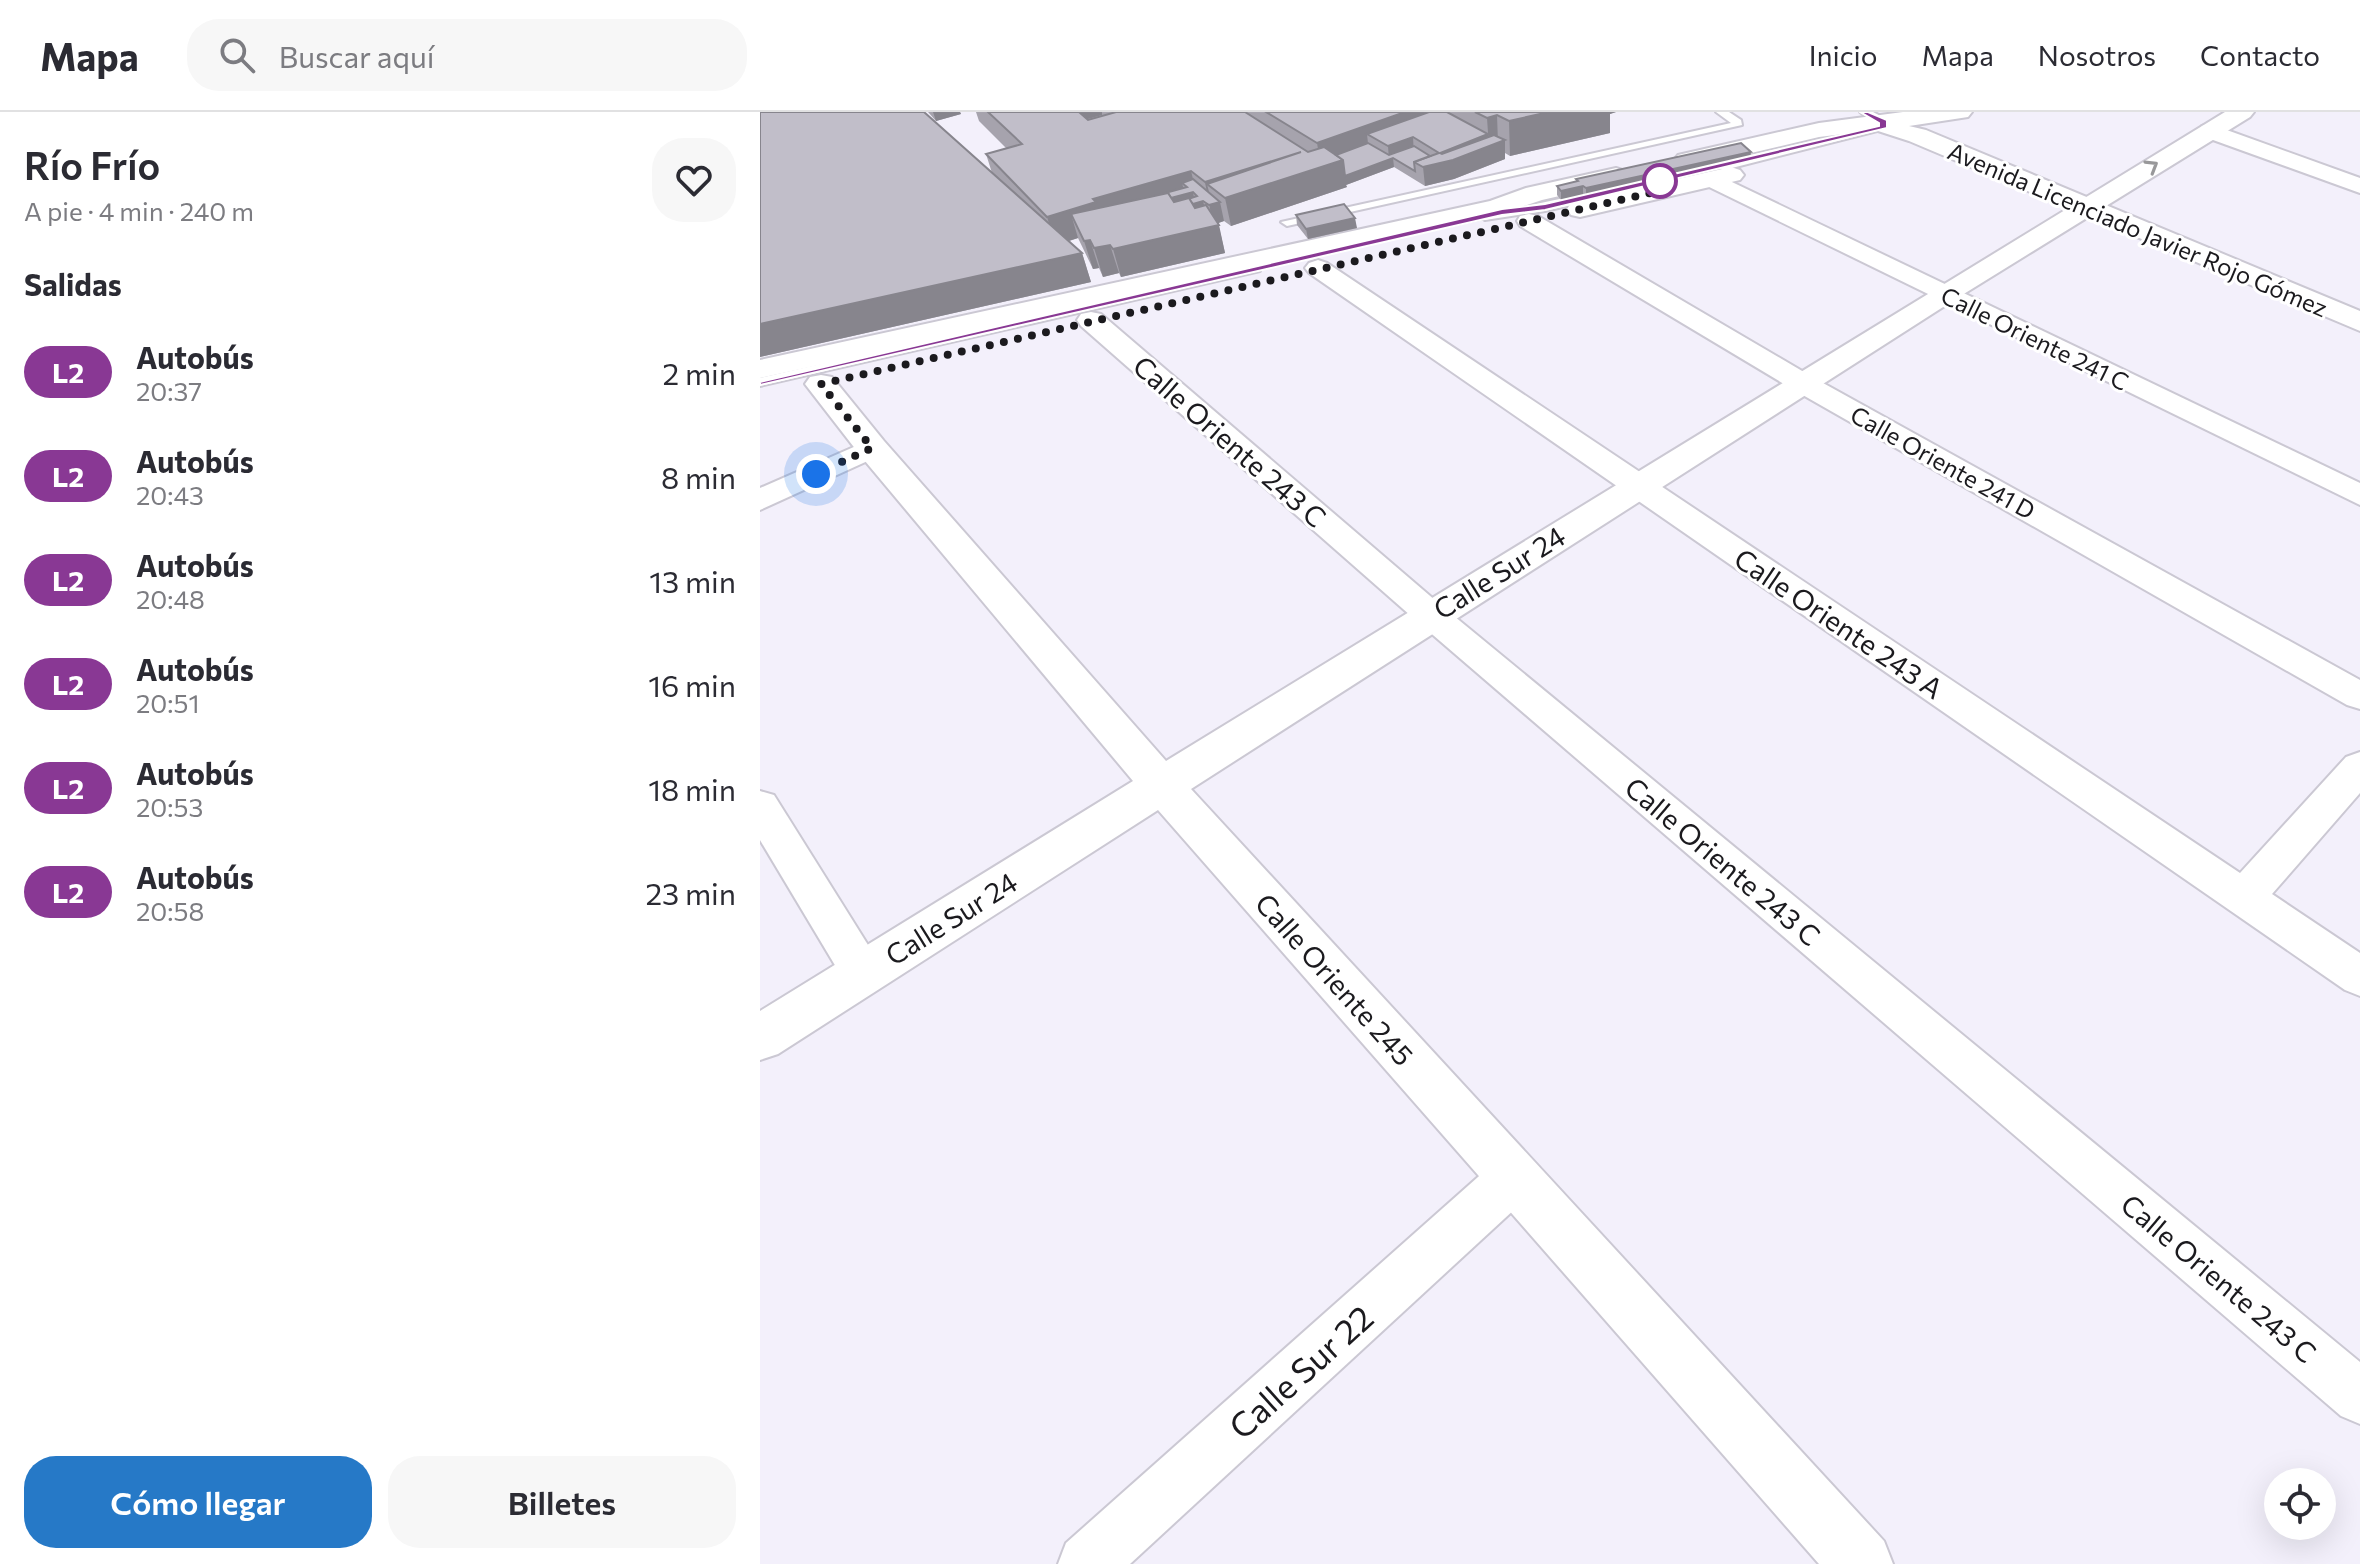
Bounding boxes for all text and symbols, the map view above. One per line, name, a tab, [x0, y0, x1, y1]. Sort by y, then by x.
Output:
search box	[187, 19, 747, 91]
text: Mapa	[40, 32, 139, 79]
icon: search	[215, 33, 259, 77]
text: Buscar aquí	[279, 37, 435, 74]
text: Inicio	[1809, 38, 1877, 72]
text: Mapa	[1921, 38, 1994, 72]
text: Nosotros	[2038, 38, 2156, 72]
text: Contacto	[2200, 38, 2320, 72]
street label: Avenida Licenciado Javier Rojo Gómez	[1944, 136, 2332, 322]
button: heart	[652, 138, 736, 222]
text: Río Frío	[24, 141, 160, 188]
one-way arrow	[2143, 161, 2158, 176]
unlabelled marker	[1643, 164, 1677, 198]
text: A pie · 4 min · 240 m	[24, 195, 254, 226]
text: Salidas	[24, 265, 122, 302]
street label: Calle Oriente 241 C	[1937, 280, 2133, 396]
text: Autobús	[136, 338, 254, 375]
street label: Calle Oriente 243 C	[1127, 348, 1333, 534]
text: 2 min	[663, 354, 736, 391]
text: L2	[52, 355, 84, 389]
text: 20:37	[136, 375, 202, 406]
street label: Calle Oriente 241 D	[1846, 399, 2040, 525]
text: Autobús	[136, 442, 254, 479]
your location	[796, 454, 836, 494]
text: 8 min	[661, 458, 736, 495]
text: L2	[52, 459, 84, 493]
text: 20:43	[136, 479, 204, 510]
street label: Calle Sur 24	[1427, 518, 1571, 626]
street label: Calle Oriente 243 A	[1728, 541, 1950, 705]
text: Autobús	[136, 546, 254, 583]
text: 13 min	[649, 562, 736, 599]
text: L2	[52, 563, 84, 597]
text: 20:48	[136, 583, 205, 614]
text: Autobús	[136, 650, 254, 687]
text: 16 min	[648, 666, 736, 703]
text: L2	[52, 667, 84, 701]
text: 20:51	[136, 687, 200, 718]
text: Autobús	[136, 754, 254, 791]
text: 18 min	[648, 770, 736, 807]
street label: Calle Oriente 243 C	[1619, 770, 1827, 952]
text: L2	[52, 771, 84, 805]
text: 20:53	[136, 791, 203, 822]
text: Autobús	[136, 858, 254, 895]
street label: Calle Sur 24	[879, 864, 1023, 972]
text: 23 min	[645, 874, 736, 911]
text: L2	[52, 875, 84, 909]
street label: Calle Oriente 245	[1249, 886, 1421, 1072]
text: 20:58	[136, 895, 204, 926]
street label: Calle Oriente 243 C	[2115, 1187, 2323, 1369]
street label: Calle Sur 22	[1219, 1295, 1381, 1447]
button: Cómo llegar	[24, 1456, 372, 1548]
button: Billetes	[388, 1456, 736, 1548]
map controls	[2264, 1468, 2336, 1540]
button: locate	[2264, 1468, 2336, 1540]

